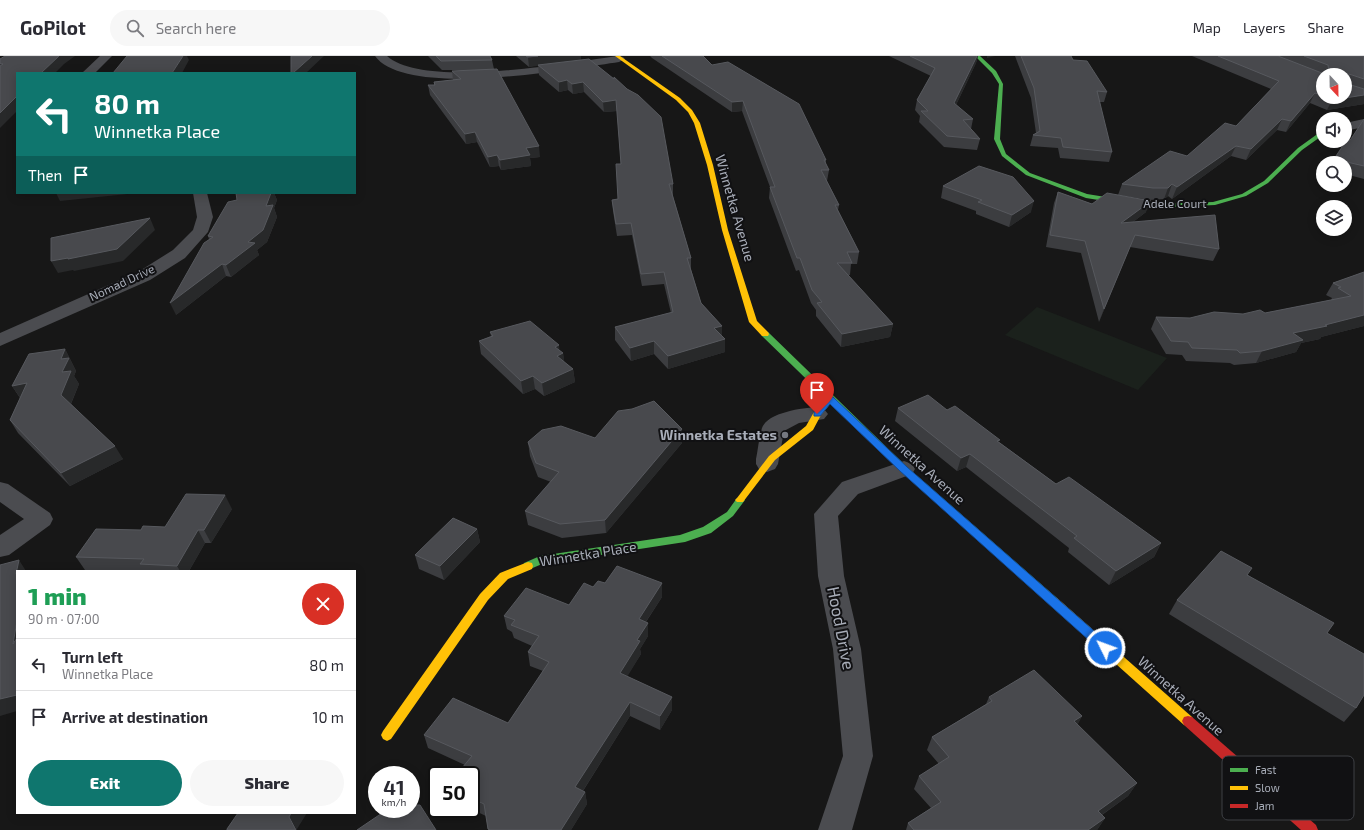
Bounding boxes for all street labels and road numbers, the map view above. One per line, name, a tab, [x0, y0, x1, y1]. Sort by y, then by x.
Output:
street label: Winnetka Avenue	[712, 152, 759, 263]
street label: Adele Court	[1143, 196, 1207, 210]
street label: Nomad Drive	[87, 261, 156, 303]
street label: Winnetka Avenue	[876, 421, 969, 508]
street label: Winnetka Place	[538, 537, 638, 570]
street label: Hood Drive	[824, 584, 860, 671]
street label: Winnetka Avenue	[1135, 652, 1228, 739]

